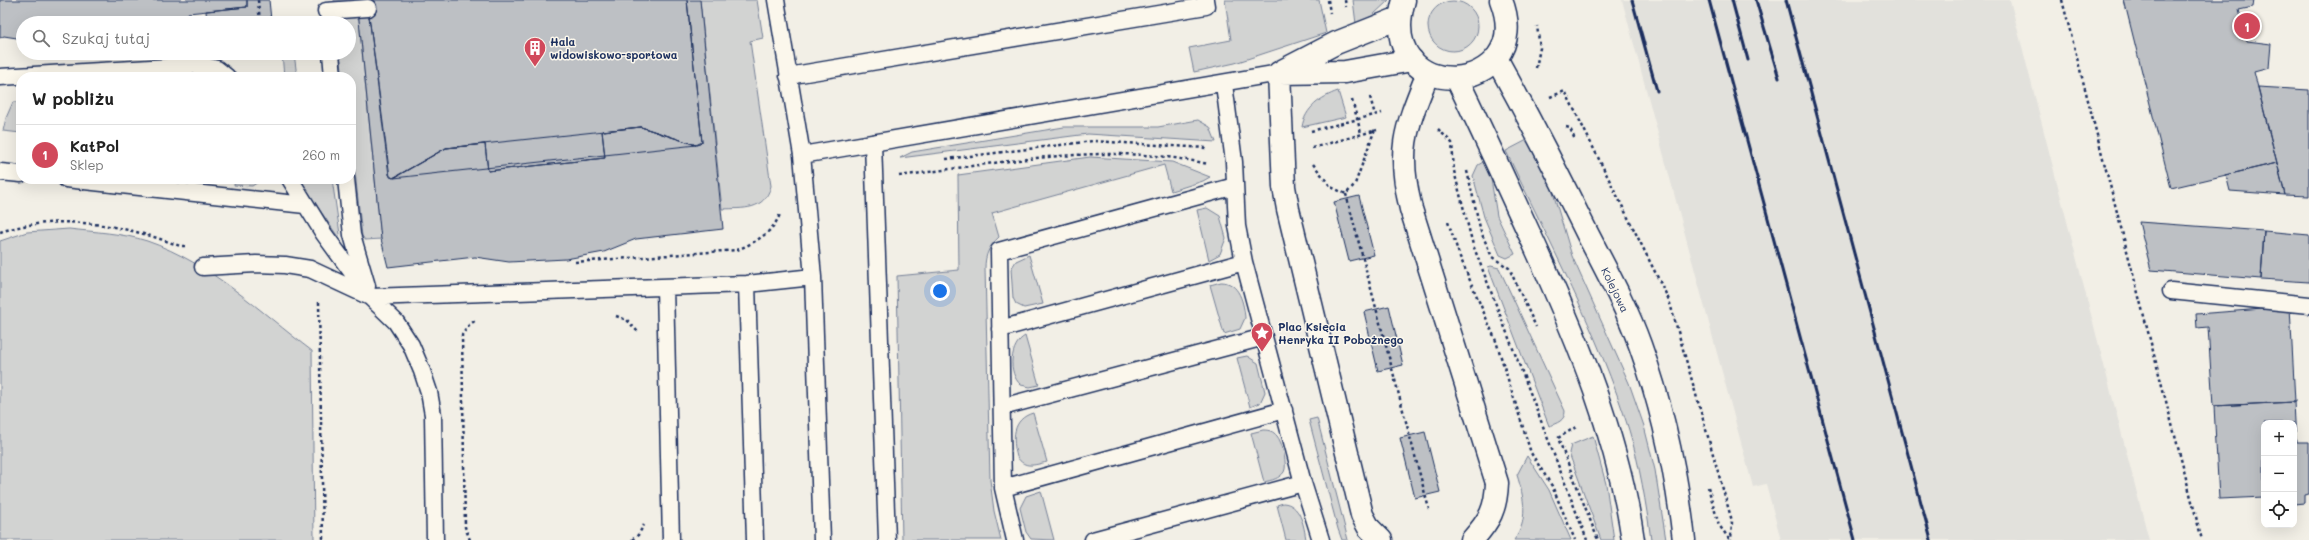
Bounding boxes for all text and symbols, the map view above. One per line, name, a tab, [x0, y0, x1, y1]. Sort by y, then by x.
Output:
pin: 1	[2234, 11, 2260, 41]
search box	[16, 16, 356, 60]
icon: search	[30, 27, 52, 49]
text: Szukaj tutaj	[62, 28, 150, 48]
place label: Hala widowiskowo-sportowa	[550, 34, 678, 62]
building icon: Hala widowiskowo-sportowa	[522, 35, 548, 68]
text: W pobliżu	[32, 87, 114, 109]
text: KatPol	[70, 136, 119, 156]
text: 1	[42, 146, 48, 163]
text: 260 m	[302, 146, 340, 163]
text: Sklep	[70, 156, 104, 173]
street label: Kolejowa	[1598, 265, 1633, 315]
your location	[930, 281, 950, 301]
place label: Plac Księcia Henryka II Pobożnego	[1278, 319, 1404, 347]
place icon: Plac Księcia Henryka II Pobożnego	[1249, 320, 1275, 353]
map controls	[2261, 420, 2297, 528]
button: +	[2261, 420, 2297, 456]
button: −	[2261, 456, 2297, 492]
button: locate	[2261, 492, 2297, 528]

